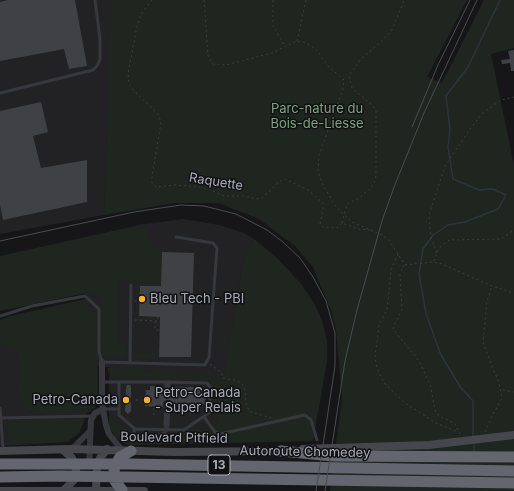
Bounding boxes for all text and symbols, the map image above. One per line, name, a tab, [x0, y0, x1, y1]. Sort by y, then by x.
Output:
park label: Parc-nature du Bois-de-Liesse	[270, 101, 364, 132]
street label: Raquette	[188, 170, 244, 194]
place label: Bleu Tech - PBI	[150, 291, 244, 307]
marker: Bleu Tech - PBI	[137, 294, 147, 304]
place label: Petro-Canada - Super Relais	[155, 385, 241, 416]
place label: Petro-Canada	[32, 392, 118, 408]
marker: Petro-Canada	[121, 395, 131, 405]
marker: Petro-Canada - Super Relais	[142, 395, 152, 405]
street label: Boulevard Pitfield	[120, 429, 228, 447]
street label: Autoroute Chomedey	[240, 443, 370, 461]
road number: 13	[208, 455, 230, 475]

